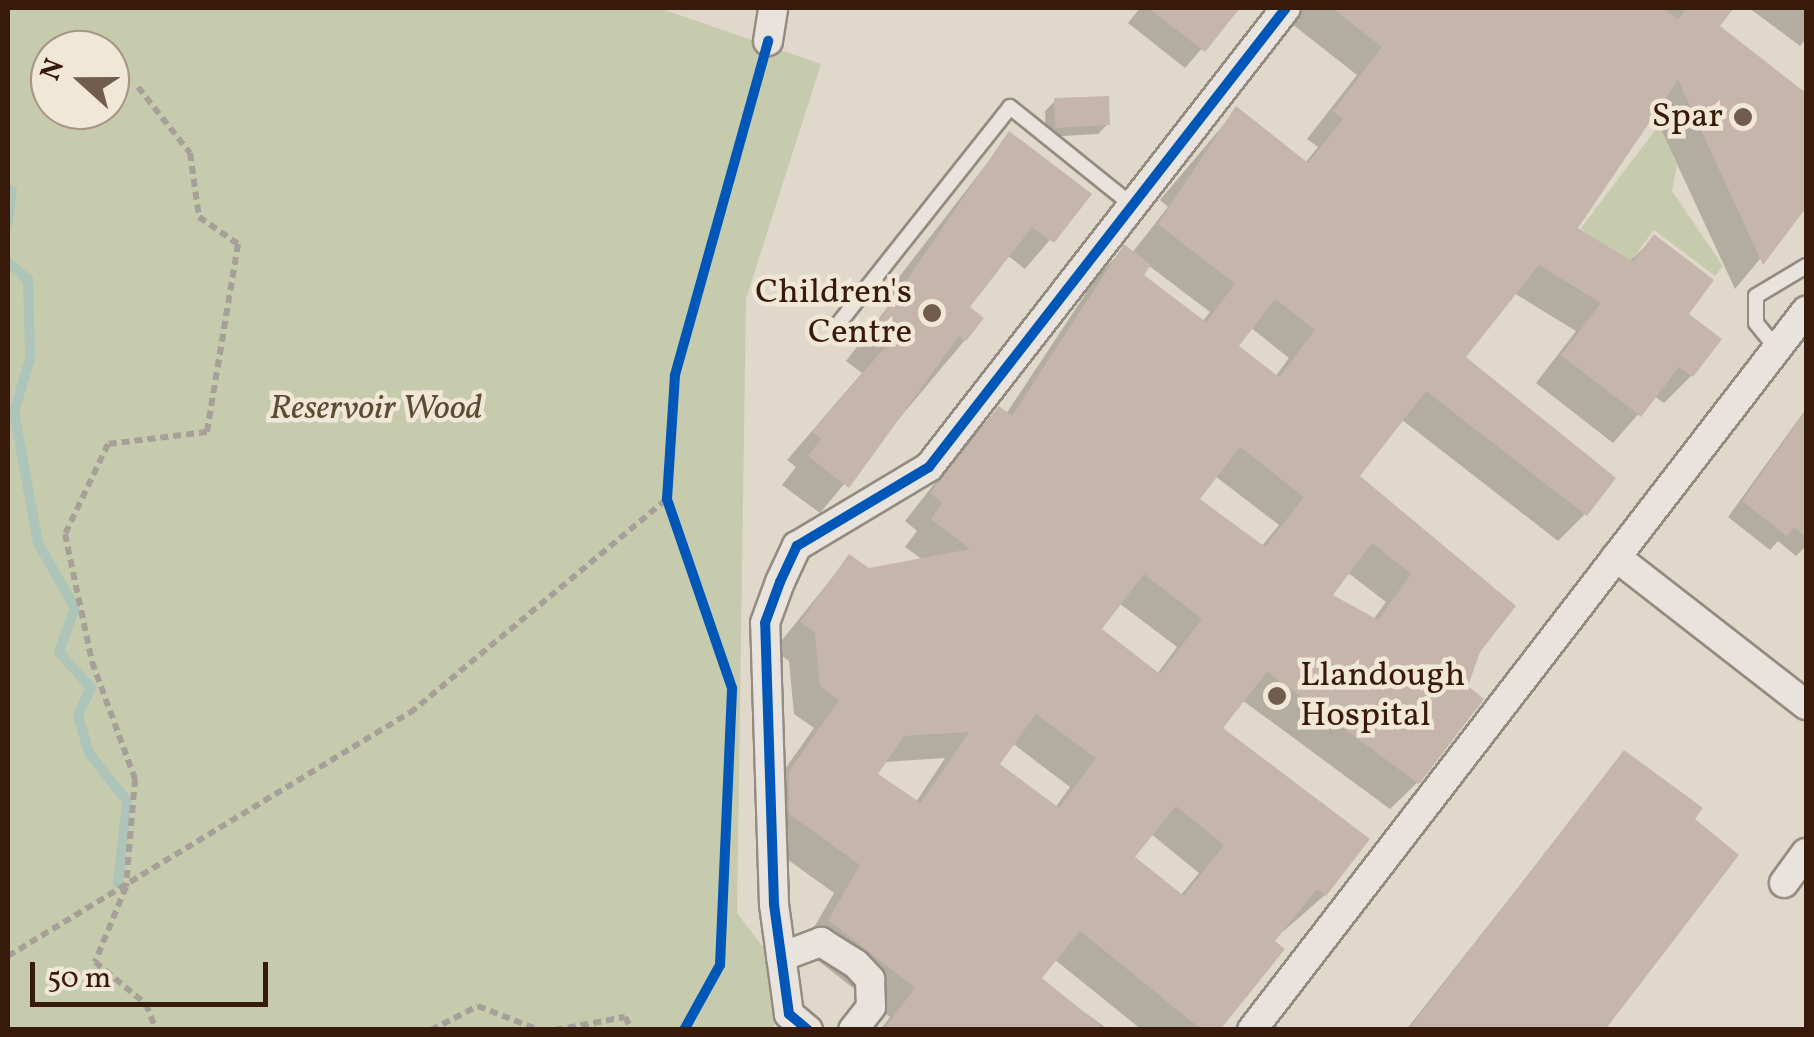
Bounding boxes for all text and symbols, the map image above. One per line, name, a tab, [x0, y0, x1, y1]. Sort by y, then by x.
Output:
north arrow	[30, 30, 130, 130]
text: N	[32, 53, 75, 86]
place label: Spar	[1652, 96, 1723, 138]
marker: Spar	[1732, 106, 1754, 128]
place label: Children's Centre	[755, 272, 912, 354]
marker: Children's Centre	[921, 302, 943, 324]
park label: Reservoir Wood	[270, 388, 482, 430]
place label: Llandough Hospital	[1300, 655, 1465, 737]
marker: Llandough Hospital	[1264, 683, 1290, 709]
scale bar	[35, 942, 272, 1004]
text: 50 m	[47, 958, 111, 1000]

